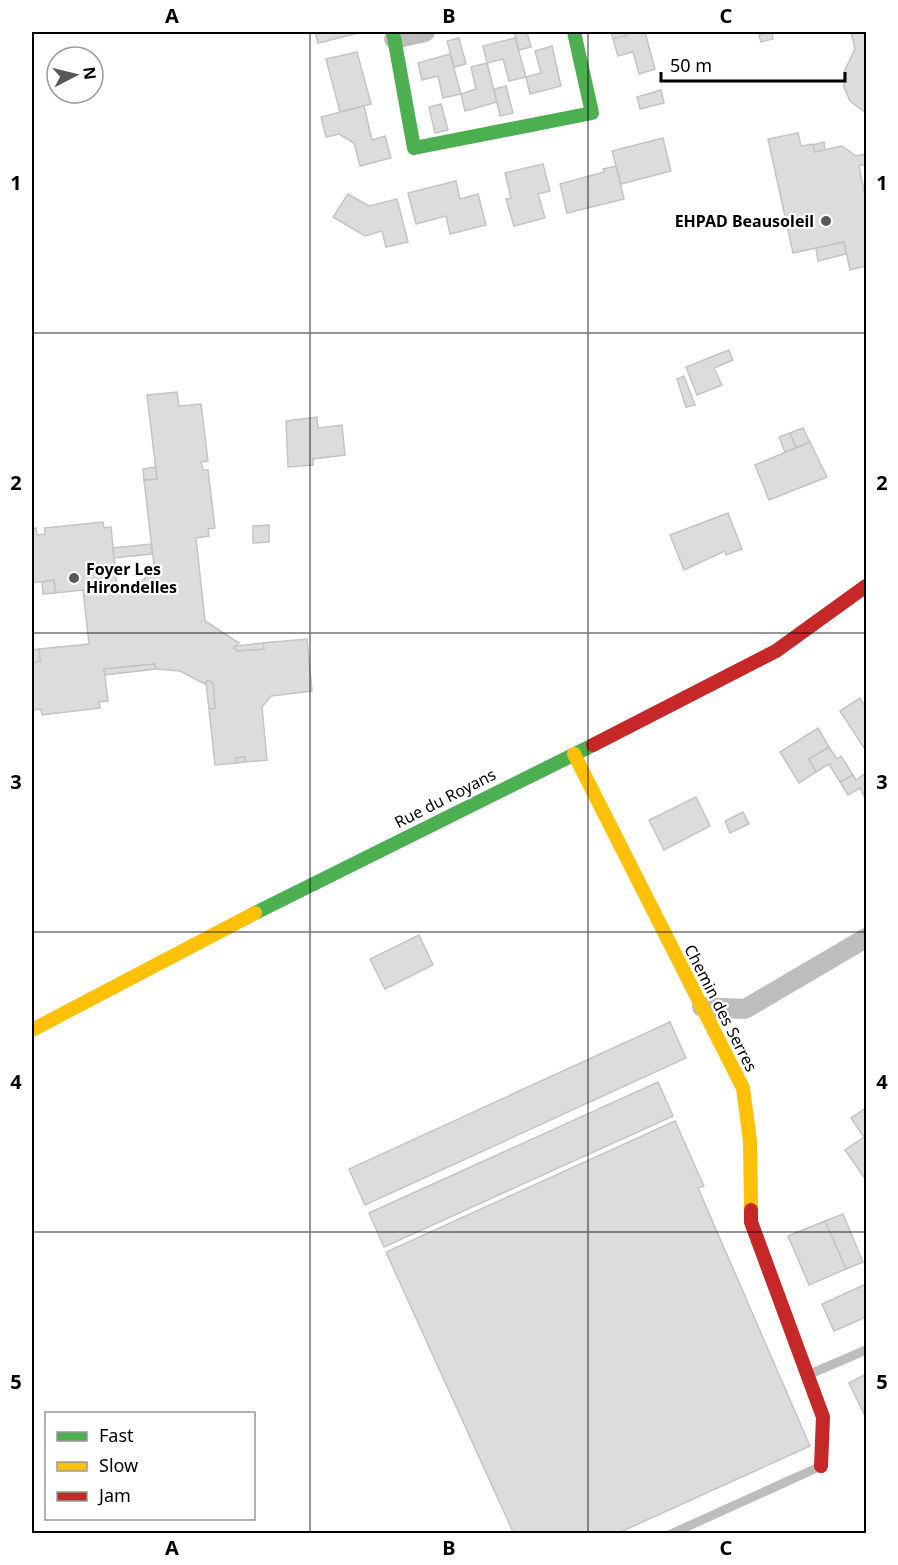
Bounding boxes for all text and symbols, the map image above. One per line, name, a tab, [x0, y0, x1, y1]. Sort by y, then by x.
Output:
text: A	[165, 2, 179, 29]
text: B	[442, 2, 456, 29]
text: C	[720, 2, 733, 29]
north arrow	[45, 45, 105, 105]
scale bar	[661, 45, 846, 83]
text: 50 m	[670, 53, 712, 77]
text: N	[78, 65, 102, 81]
text: 1	[10, 169, 22, 196]
text: 1	[876, 169, 888, 196]
place label: EHPAD Beausoleil	[675, 210, 814, 232]
marker: EHPAD Beausoleil	[819, 214, 833, 228]
text: 2	[10, 469, 22, 496]
text: 2	[876, 469, 888, 496]
place label: Foyer Les Hirondelles	[86, 558, 177, 598]
marker: Foyer Les Hirondelles	[67, 571, 81, 585]
street label: Rue du Royans	[391, 763, 499, 833]
text: 3	[10, 768, 22, 795]
text: 3	[876, 768, 888, 795]
street label: Chemin des Serres	[679, 941, 763, 1075]
text: 4	[10, 1068, 22, 1095]
text: 4	[876, 1068, 888, 1095]
text: 5	[10, 1368, 22, 1395]
text: 5	[876, 1368, 888, 1395]
legend	[45, 1412, 255, 1520]
text: Fast	[99, 1423, 134, 1447]
text: Slow	[99, 1453, 138, 1477]
text: Jam	[97, 1483, 131, 1507]
text: A	[165, 1534, 179, 1561]
text: B	[442, 1534, 456, 1561]
text: C	[720, 1534, 733, 1561]

